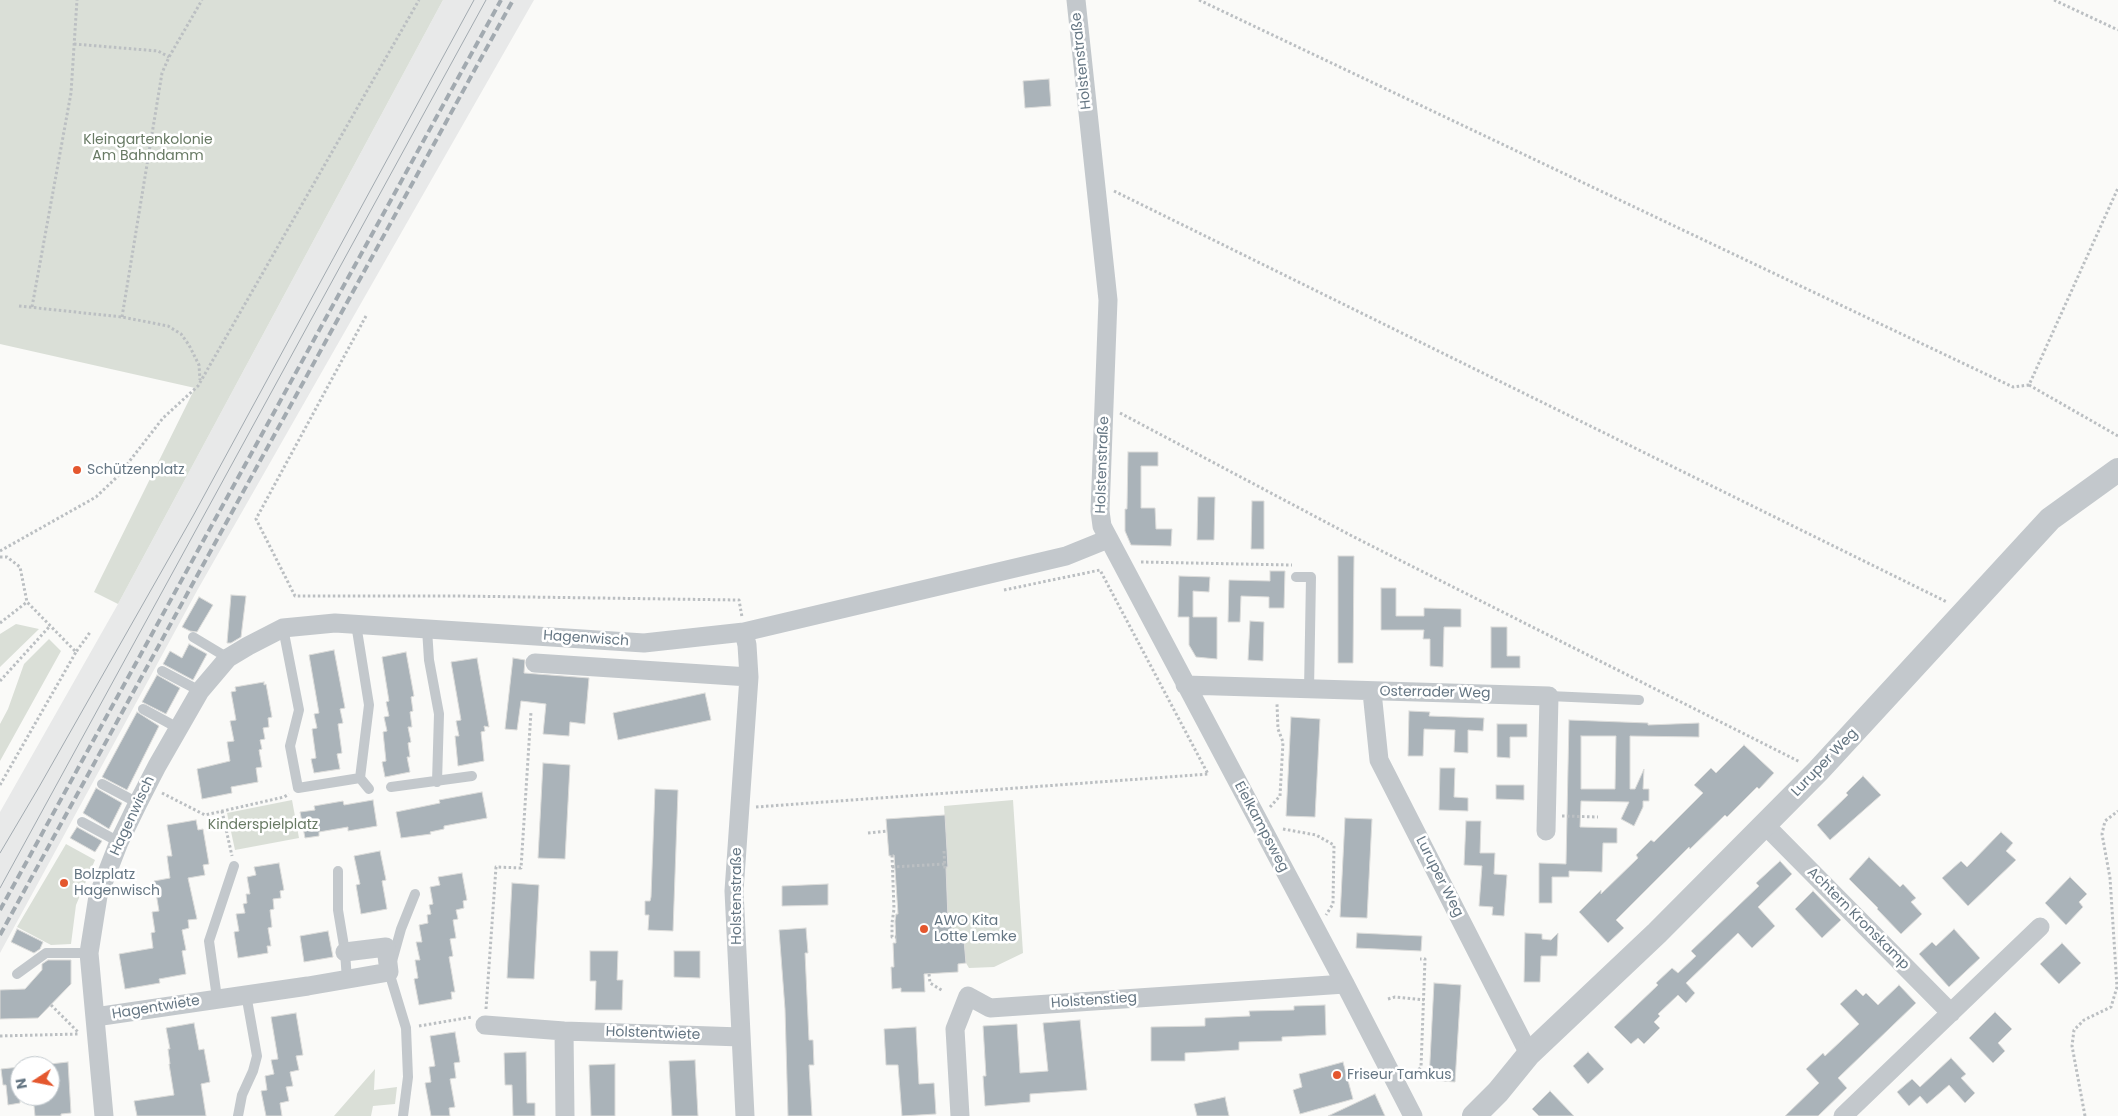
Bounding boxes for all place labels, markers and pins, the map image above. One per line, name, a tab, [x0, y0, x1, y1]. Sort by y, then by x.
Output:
place label: Schützenplatz	[87, 462, 185, 478]
marker: Schützenplatz	[71, 464, 83, 476]
place label: Bolzplatz Hagenwisch	[74, 867, 160, 900]
marker: Bolzplatz Hagenwisch	[58, 877, 70, 889]
place label: AWO Kita Lotte Lemke	[934, 913, 1017, 946]
marker: AWO Kita Lotte Lemke	[918, 923, 930, 935]
place label: Friseur Tamkus	[1347, 1067, 1452, 1083]
marker: Friseur Tamkus	[1331, 1069, 1343, 1081]

